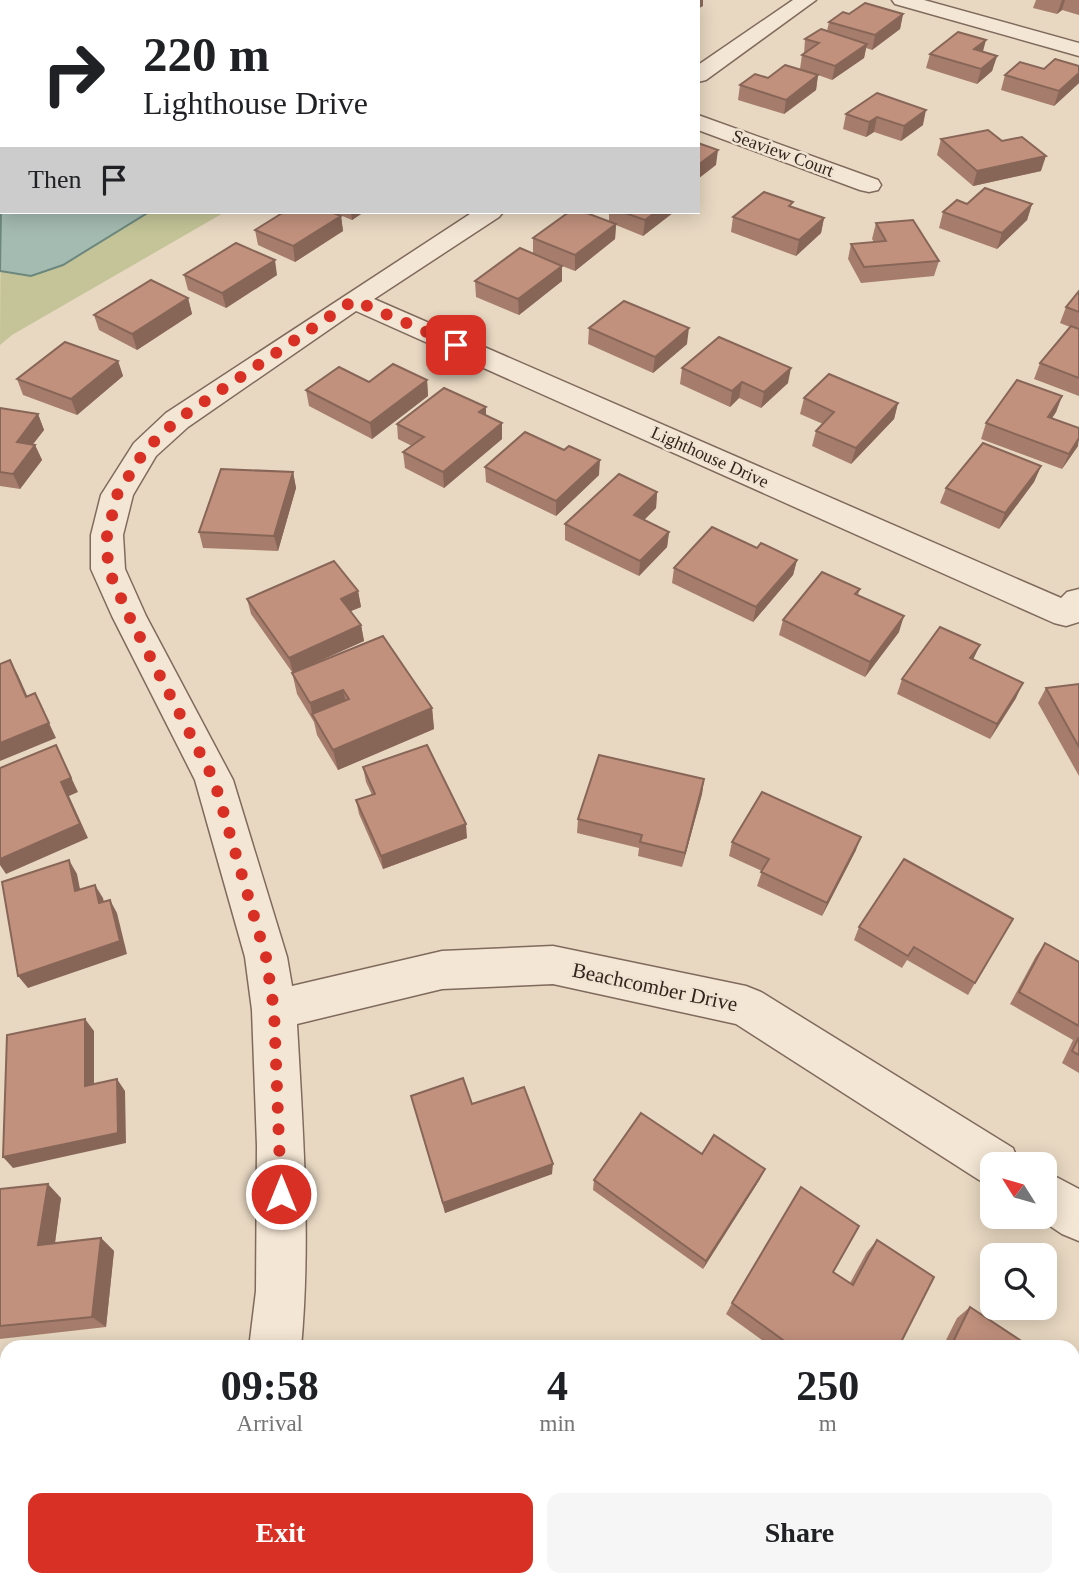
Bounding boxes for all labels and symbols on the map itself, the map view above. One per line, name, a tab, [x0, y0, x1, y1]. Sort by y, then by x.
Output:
street label: Seaview Court	[730, 125, 836, 181]
pin	[426, 315, 486, 375]
street label: Lighthouse Drive	[648, 422, 772, 492]
street label: Beachcomber Drive	[570, 958, 740, 1016]
north arrow	[980, 1152, 1057, 1228]
position arrow	[244, 1157, 318, 1231]

